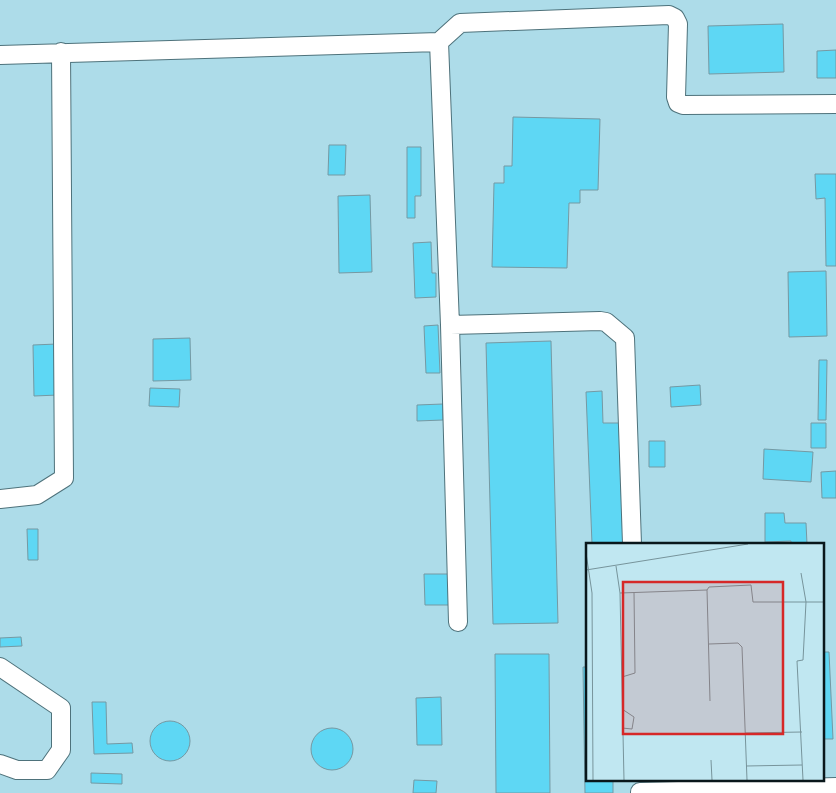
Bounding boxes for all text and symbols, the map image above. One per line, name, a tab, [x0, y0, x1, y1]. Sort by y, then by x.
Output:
inset map	[586, 543, 824, 780]

